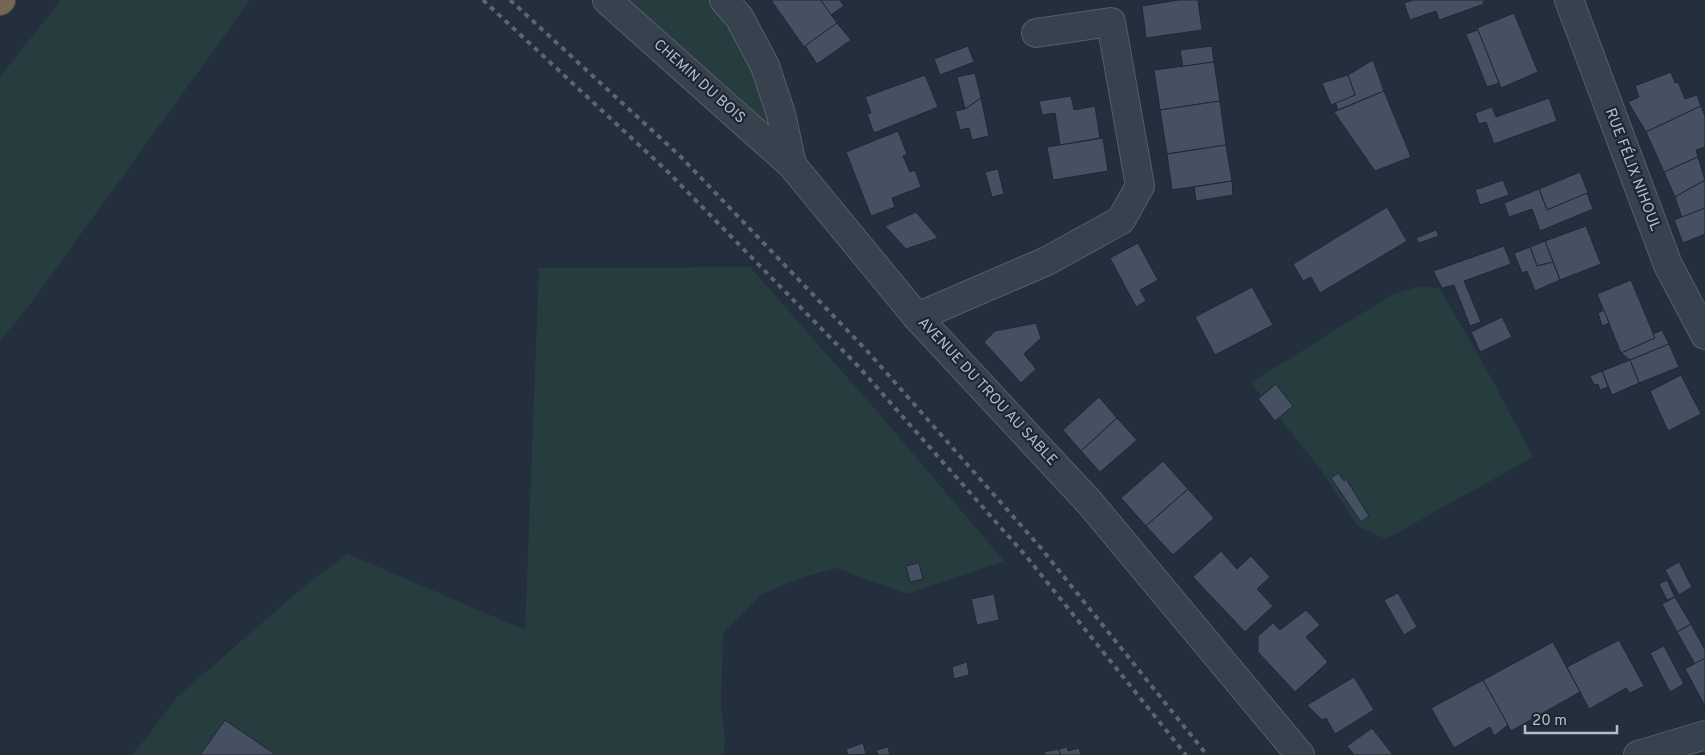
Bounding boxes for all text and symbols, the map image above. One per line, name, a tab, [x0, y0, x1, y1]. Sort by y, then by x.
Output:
street label: CHEMIN DU BOIS	[649, 36, 749, 128]
street label: RUE FÉLIX NIHOUL	[1600, 106, 1665, 234]
street label: AVENUE DU TROU AU SABLE	[913, 314, 1061, 470]
scale bar	[1525, 702, 1618, 734]
text: 20 m	[1532, 712, 1567, 731]

